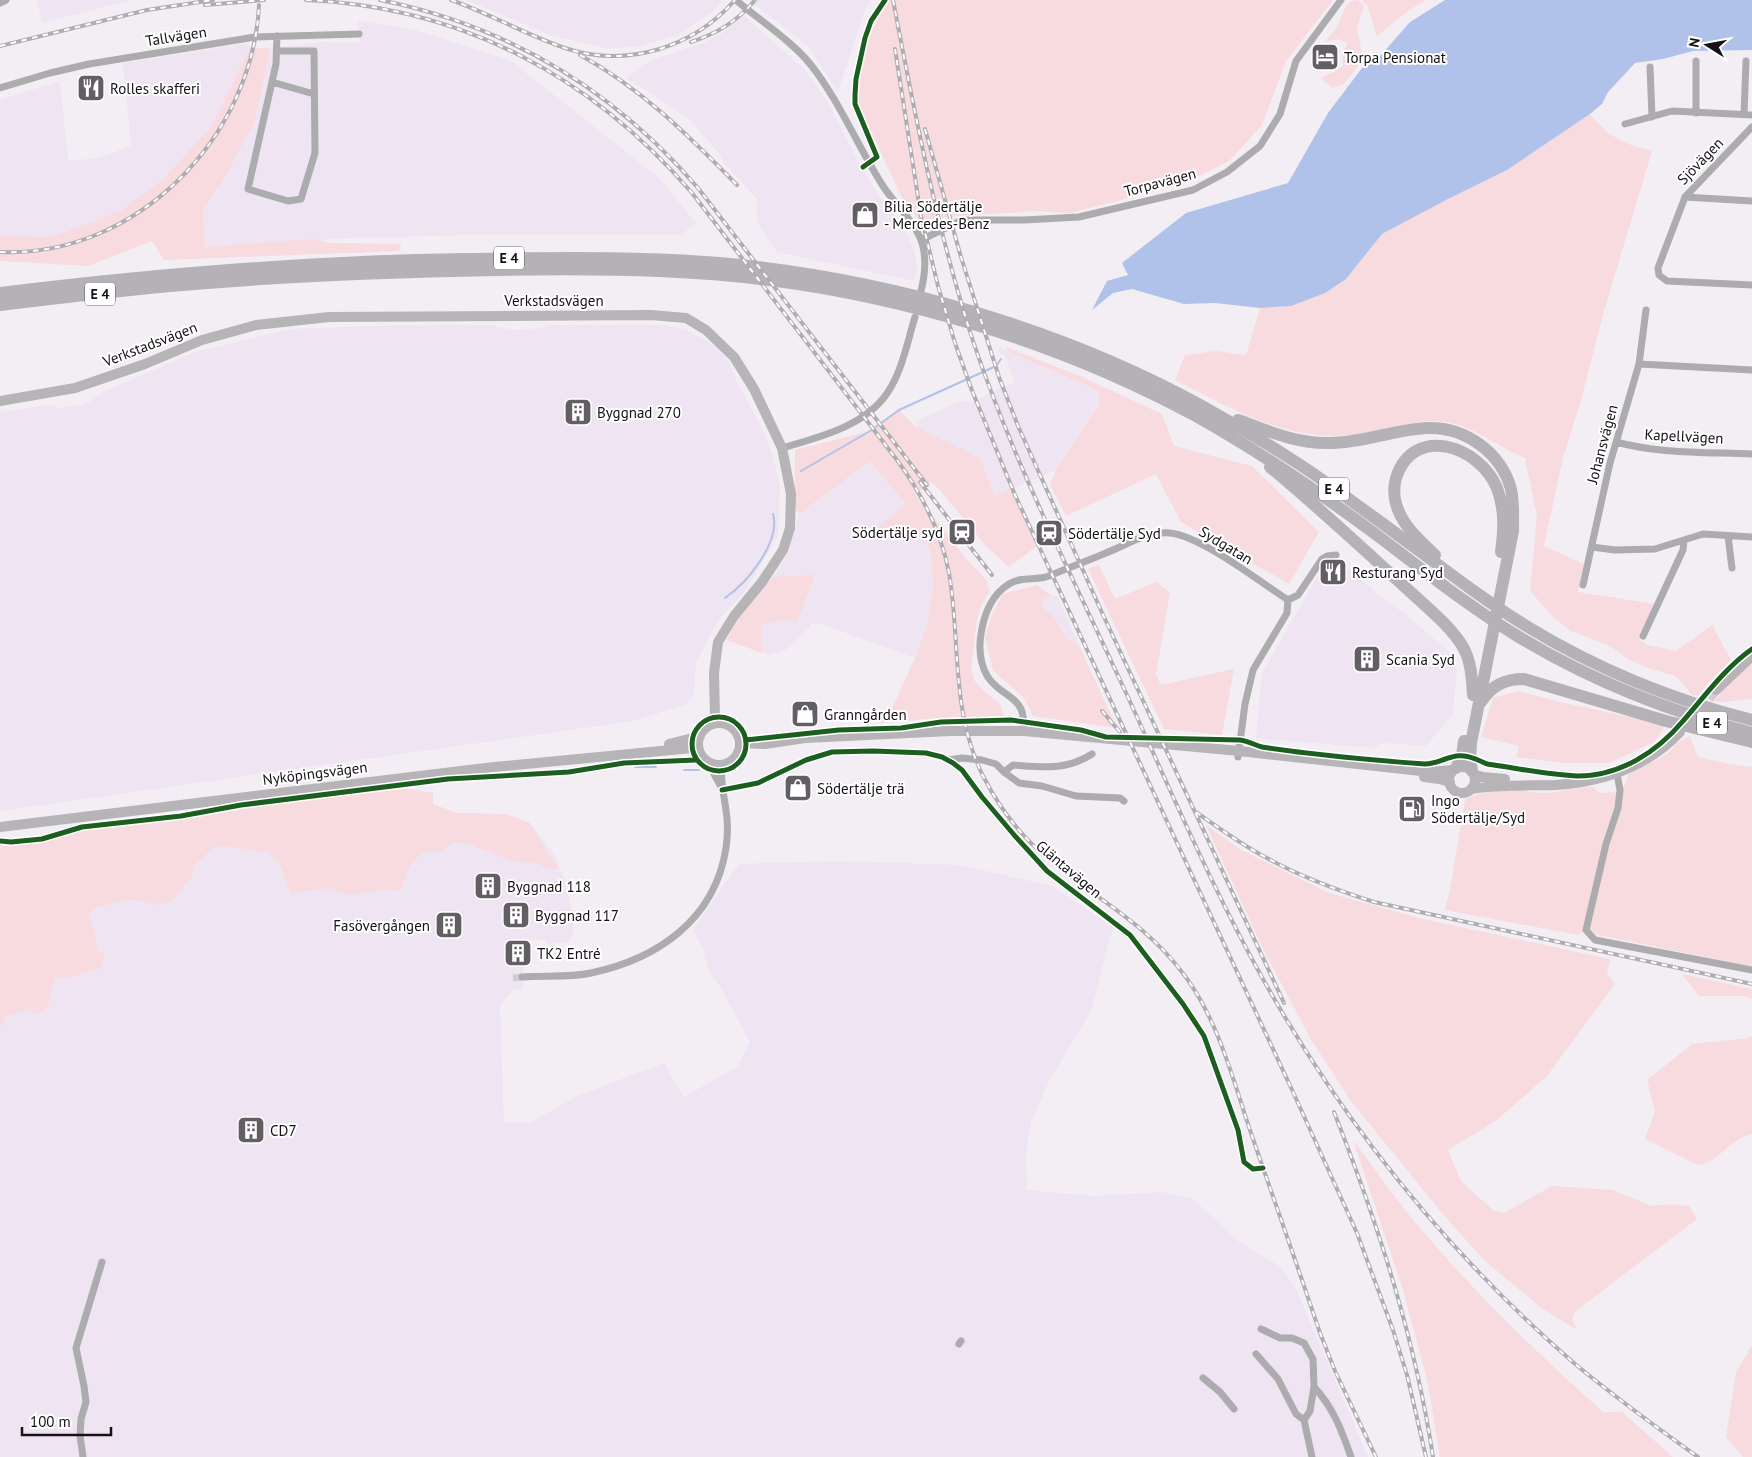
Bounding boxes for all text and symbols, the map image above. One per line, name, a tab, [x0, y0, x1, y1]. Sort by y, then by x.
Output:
north arrow	[1682, 20, 1732, 70]
street label: Tallvägen	[144, 22, 208, 50]
text: N	[1685, 36, 1704, 49]
hotel icon: Torpa Pensionat	[1310, 42, 1340, 72]
place label: Torpa Pensionat	[1344, 48, 1446, 67]
restaurant icon: Rolles skafferi	[76, 73, 106, 103]
place label: Rolles skafferi	[110, 79, 200, 98]
street label: Sjövägen	[1673, 133, 1727, 189]
street label: Torpavägen	[1122, 163, 1198, 201]
place label: Bilia Södertälje - Mercedes-Benz	[884, 197, 990, 233]
shop icon: Bilia Södertälje - Mercedes-Benz	[850, 200, 880, 230]
road number: E 4	[494, 247, 524, 270]
road number: E 4	[85, 282, 115, 306]
street label: Verkstadsvägen	[503, 291, 604, 310]
street label: Verkstadsvägen	[99, 317, 200, 371]
building icon: Byggnad 270	[563, 397, 593, 427]
street label: Johansvägen	[1582, 402, 1622, 487]
place label: Byggnad 270	[597, 403, 681, 422]
street label: Kapellvägen	[1644, 424, 1724, 448]
road number: E 4	[1319, 478, 1349, 500]
station icon: Södertälje syd	[947, 517, 977, 547]
station icon: Södertälje Syd	[1034, 518, 1064, 548]
street label: Sydgatan	[1196, 522, 1256, 568]
place label: Södertälje syd	[852, 523, 943, 542]
place label: Södertälje Syd	[1068, 524, 1161, 543]
restaurant icon: Resturang Syd	[1318, 557, 1348, 587]
place label: Resturang Syd	[1352, 563, 1443, 582]
building icon: Scania Syd	[1352, 644, 1382, 674]
place label: Scania Syd	[1386, 650, 1455, 669]
shop icon: Granngården	[790, 699, 820, 729]
place label: Granngården	[824, 705, 907, 724]
road number: E 4	[1697, 711, 1727, 734]
street label: Nyköpingsvägen	[262, 757, 368, 789]
shop icon: Södertälje trä	[783, 773, 813, 803]
place label: Södertälje trä	[817, 779, 904, 798]
place label: Ingo Södertälje/Syd	[1431, 791, 1525, 827]
fuel station icon: Ingo Södertälje/Syd	[1397, 794, 1427, 824]
street label: Gläntavägen	[1032, 836, 1106, 902]
building icon: Byggnad 118	[473, 871, 503, 901]
place label: Byggnad 118	[507, 877, 591, 896]
building icon: Byggnad 117	[501, 900, 531, 930]
place label: Byggnad 117	[535, 906, 619, 925]
building icon: Fasövergången	[434, 910, 464, 940]
place label: Fasövergången	[333, 916, 430, 935]
building icon: TK2 Entré	[503, 938, 533, 968]
place label: TK2 Entré	[537, 944, 601, 963]
building icon: CD7	[236, 1115, 266, 1145]
place label: CD7	[270, 1121, 297, 1140]
scale bar	[22, 1404, 111, 1436]
text: 100 m	[30, 1412, 71, 1431]

